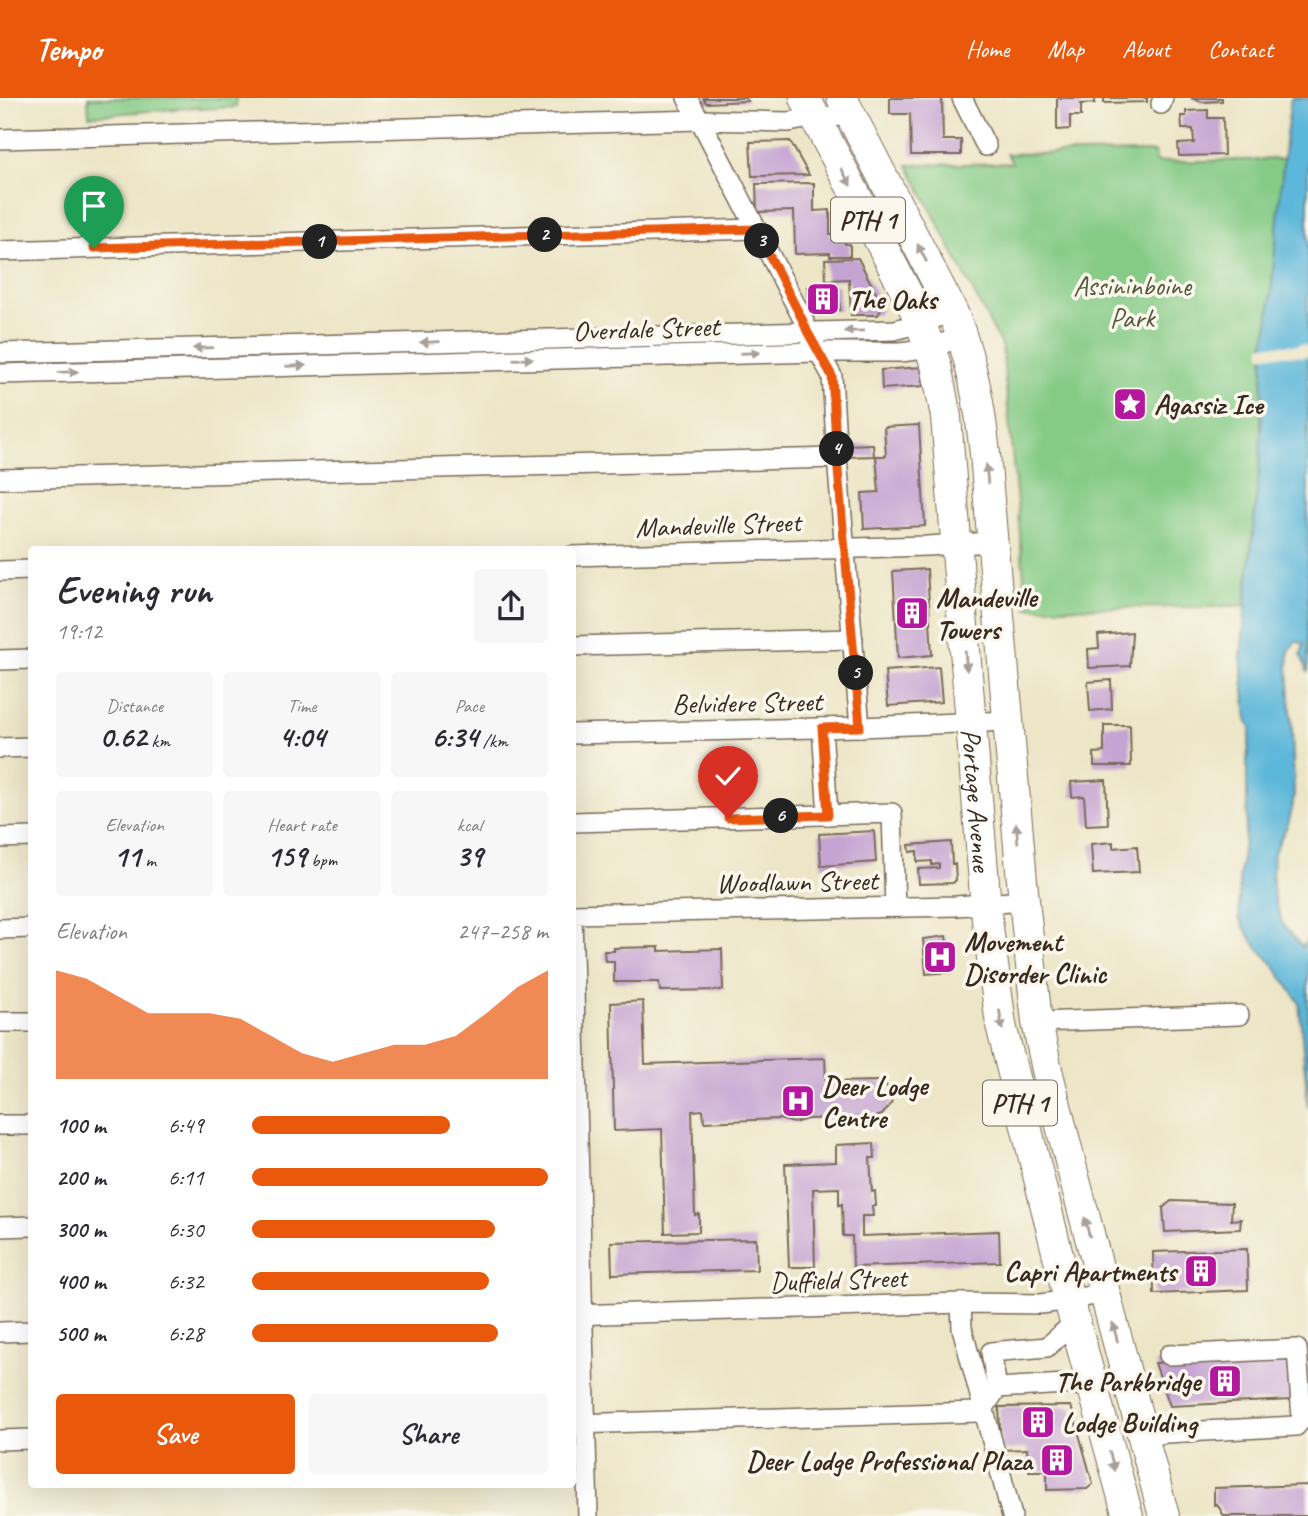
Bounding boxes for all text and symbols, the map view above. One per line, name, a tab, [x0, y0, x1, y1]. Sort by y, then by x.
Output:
text: Tempo	[35, 28, 101, 70]
text: Home	[966, 34, 1009, 64]
text: Map	[1047, 34, 1084, 64]
text: About	[1122, 34, 1170, 64]
text: Contact	[1208, 34, 1273, 64]
one-way arrow	[840, 168, 852, 187]
pin	[64, 176, 124, 248]
icon: arrive	[75, 187, 113, 225]
road number: PTH 1	[831, 197, 905, 242]
pin: 2	[528, 218, 562, 252]
text: 2	[540, 222, 549, 246]
pin: 3	[744, 223, 780, 258]
pin: 1	[302, 225, 338, 260]
text: 3	[757, 228, 766, 252]
text: 1	[315, 229, 324, 253]
one-way arrow	[916, 243, 928, 263]
park label: Assininboine Park	[1073, 268, 1193, 335]
building icon: The Oaks	[804, 280, 842, 318]
place label: The Oaks	[848, 282, 940, 317]
street label: Overdale Street	[572, 308, 723, 349]
one-way arrow	[842, 325, 864, 336]
one-way arrow	[419, 336, 441, 347]
one-way arrow	[192, 342, 214, 353]
one-way arrow	[740, 348, 762, 359]
one-way arrow	[512, 354, 534, 365]
one-way arrow	[285, 360, 307, 371]
one-way arrow	[57, 366, 79, 377]
place icon: Agassiz Ice	[1111, 385, 1149, 423]
place label: Agassiz Ice	[1154, 387, 1265, 422]
pin: 4	[820, 432, 854, 466]
text: 4	[832, 436, 841, 460]
one-way arrow	[981, 462, 992, 484]
street label: Mandeville Street	[635, 504, 804, 545]
text: Evening run	[56, 567, 212, 614]
button: share	[474, 569, 548, 643]
place label: Mandeville Towers	[936, 580, 1039, 647]
building icon: Mandeville Towers	[893, 594, 931, 632]
text: 19:12	[56, 617, 102, 646]
one-way arrow	[961, 650, 972, 672]
pin: 5	[838, 656, 874, 690]
text: 5	[851, 660, 860, 684]
street label: Belvidere Street	[672, 684, 825, 721]
text: Distance	[106, 694, 163, 718]
text: Time	[287, 694, 317, 718]
text: Pace	[455, 694, 484, 718]
text: 0.62	[100, 718, 147, 756]
text: 4:04	[279, 718, 325, 756]
text: 6:34	[431, 718, 478, 756]
street label: Portage Avenue	[953, 727, 1000, 875]
text: km	[147, 729, 170, 753]
text: /km	[478, 729, 508, 753]
pin	[698, 746, 758, 818]
icon: check	[709, 757, 747, 795]
pin: 6	[764, 798, 798, 834]
text: 6	[776, 803, 785, 827]
text: Elevation	[105, 813, 164, 837]
text: Heart rate	[267, 813, 337, 837]
text: kcal	[457, 813, 482, 837]
one-way arrow	[1012, 822, 1023, 844]
text: 11	[114, 837, 141, 875]
text: 159	[267, 837, 306, 875]
text: 39	[456, 837, 483, 875]
text: m	[141, 848, 156, 872]
text: bpm	[306, 848, 337, 872]
street label: Woodlawn Street	[716, 863, 881, 900]
text: Elevation	[56, 917, 127, 946]
text: 247–258 m	[457, 917, 548, 946]
place label: Movement Disorder Clinic	[964, 924, 1108, 991]
hospital icon: Movement Disorder Clinic	[921, 938, 959, 976]
one-way arrow	[996, 1009, 1007, 1031]
place label: Deer Lodge Centre	[822, 1068, 930, 1135]
road number: PTH 1	[983, 1080, 1057, 1126]
hospital icon: Deer Lodge Centre	[779, 1082, 817, 1120]
text: 100 m	[56, 1111, 106, 1140]
text: 6:49	[168, 1111, 204, 1140]
text: 200 m	[56, 1163, 106, 1192]
text: 6:11	[168, 1163, 204, 1192]
text: 300 m	[56, 1215, 106, 1244]
text: 6:30	[168, 1215, 204, 1244]
one-way arrow	[1082, 1216, 1092, 1237]
building icon: Capri Apartments	[1182, 1252, 1220, 1290]
place label: Capri Apartments	[1004, 1254, 1179, 1289]
street label: Duffield Street	[769, 1260, 910, 1299]
text: 400 m	[56, 1267, 106, 1296]
text: 6:32	[168, 1267, 204, 1296]
text: 500 m	[56, 1319, 105, 1348]
text: 6:28	[168, 1319, 204, 1348]
one-way arrow	[1109, 1321, 1120, 1343]
building icon: The Parkbridge	[1206, 1362, 1244, 1400]
place label: The Parkbridge	[1055, 1364, 1203, 1399]
button: Save	[56, 1394, 295, 1474]
button: Share	[309, 1394, 548, 1474]
building icon: Lodge Building	[1019, 1403, 1057, 1441]
place label: Lodge Building	[1062, 1405, 1200, 1440]
building icon: Deer Lodge Professional Plaza	[1038, 1441, 1076, 1479]
place label: Deer Lodge Professional Plaza	[746, 1443, 1035, 1478]
one-way arrow	[1108, 1450, 1118, 1471]

